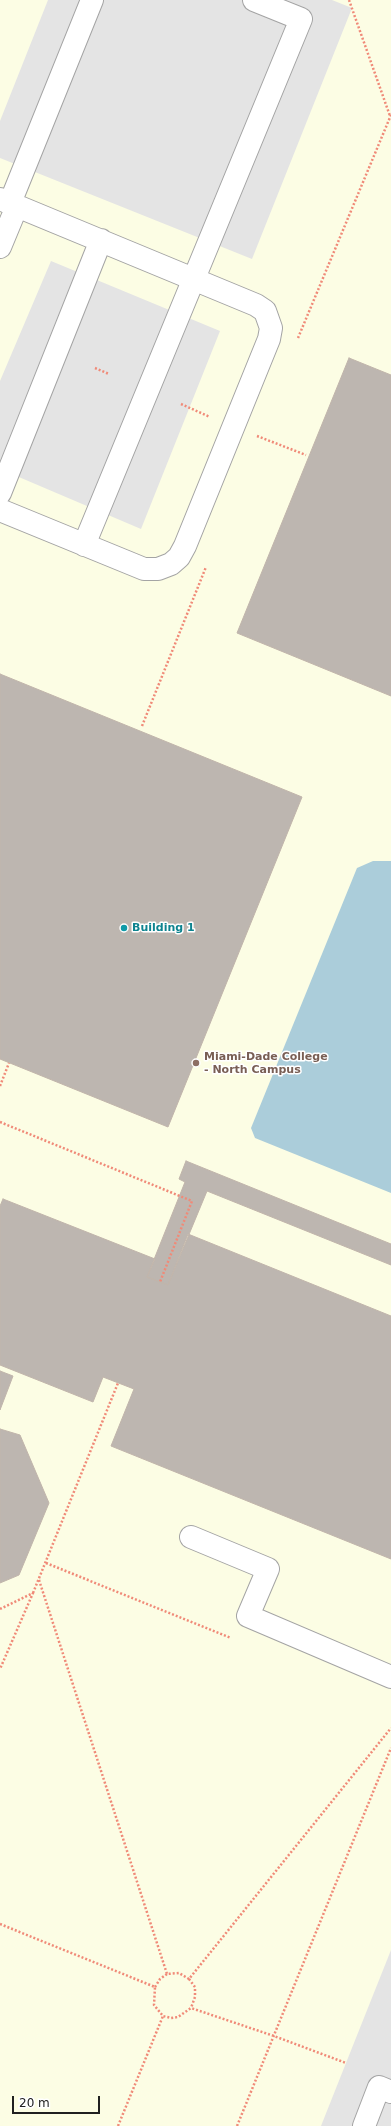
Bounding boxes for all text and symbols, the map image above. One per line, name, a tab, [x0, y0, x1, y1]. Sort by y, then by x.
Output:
place label: Building 1	[132, 921, 195, 935]
marker: Building 1	[119, 923, 129, 933]
place label: Miami-Dade College - North Campus	[204, 1050, 328, 1076]
marker: Miami-Dade College - North Campus	[191, 1058, 201, 1068]
scale bar	[14, 2088, 102, 2114]
text: 20 m	[19, 2096, 50, 2110]

